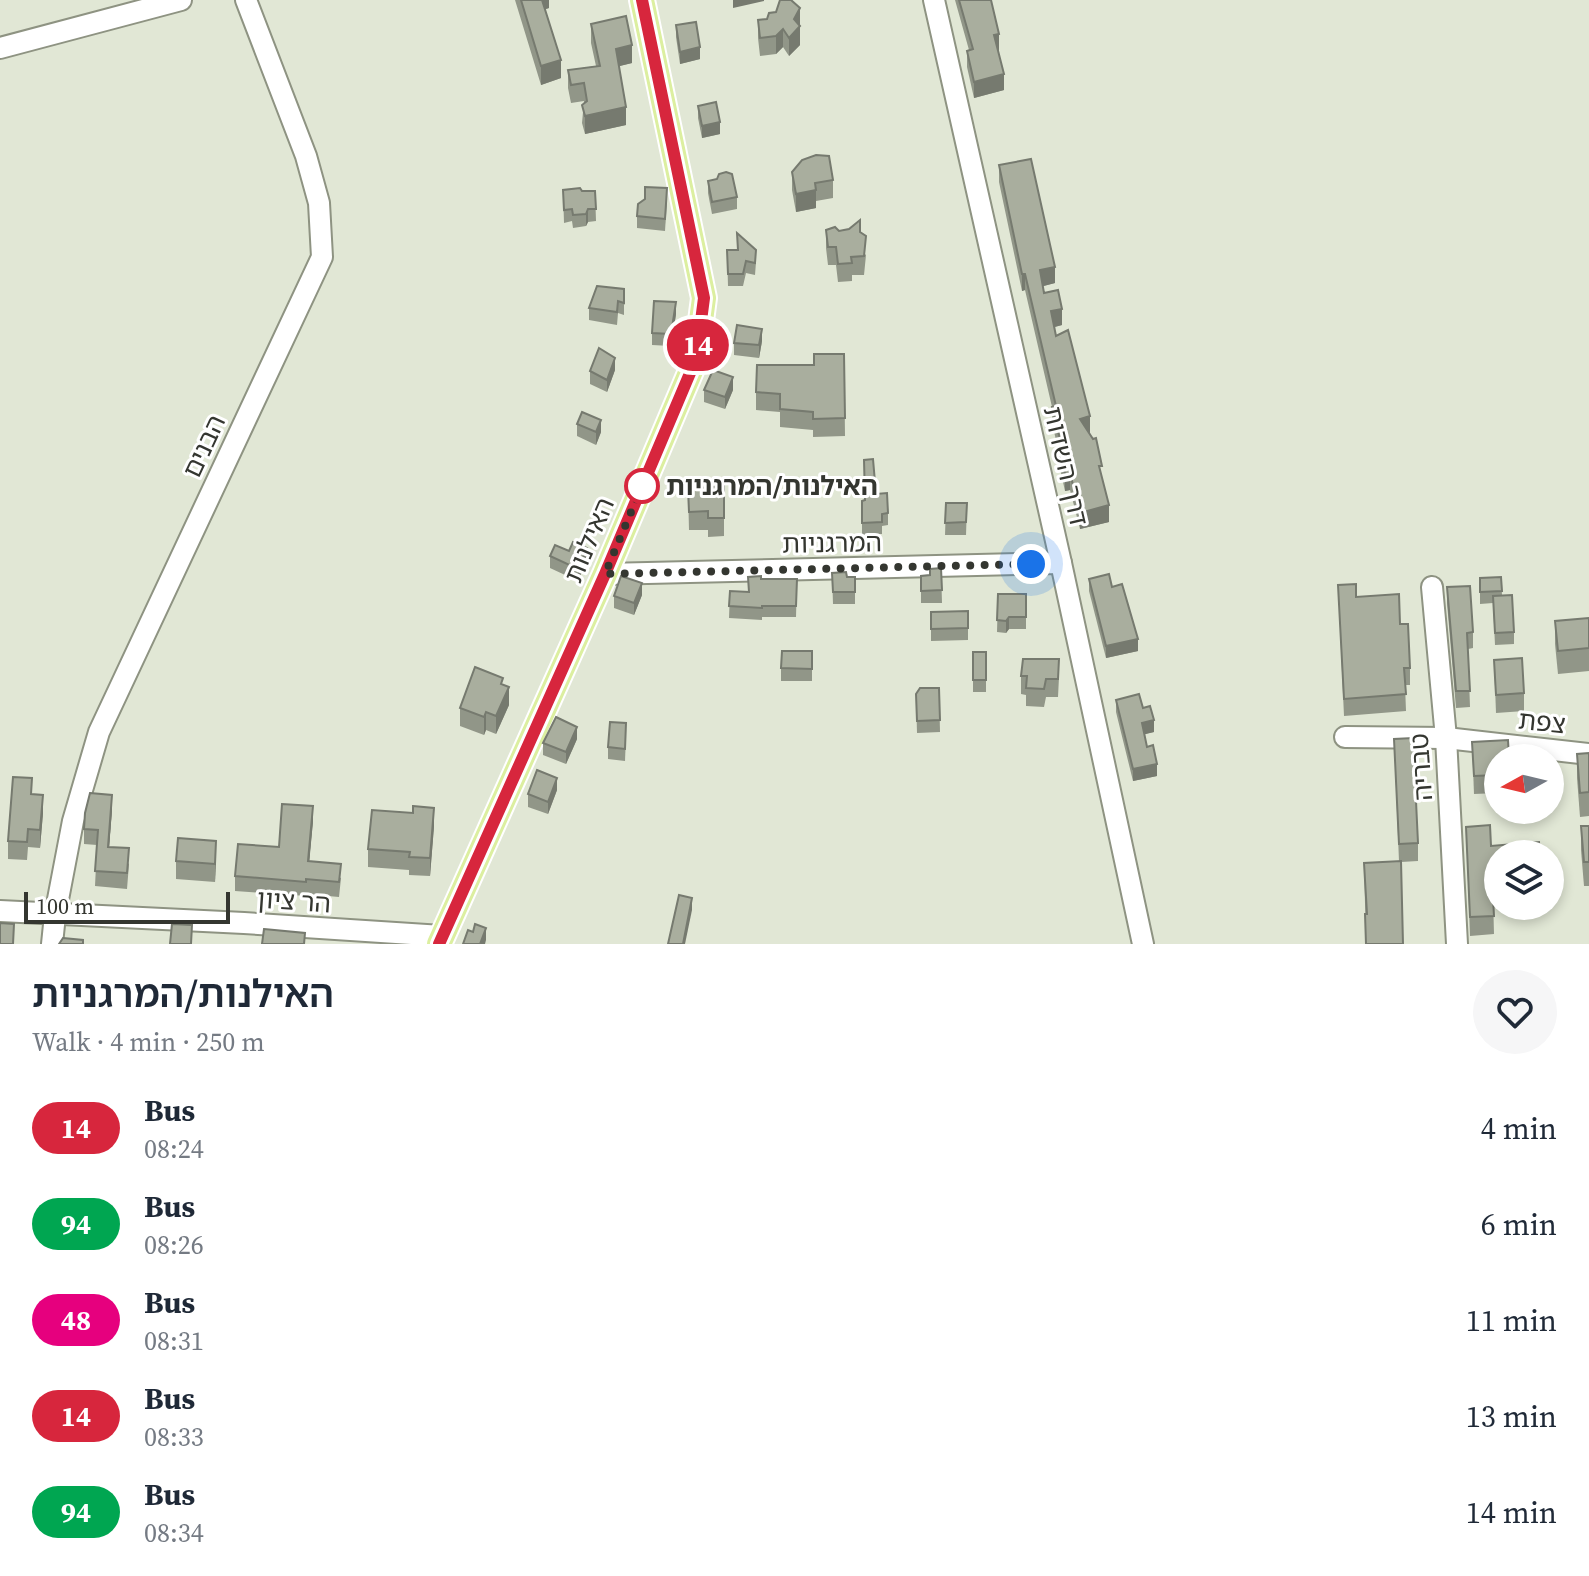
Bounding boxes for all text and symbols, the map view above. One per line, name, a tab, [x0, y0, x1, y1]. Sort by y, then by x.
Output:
line badge: 14	[662, 319, 734, 371]
text: 14	[683, 326, 713, 364]
street label: דרך השדות	[1035, 403, 1097, 529]
street label: הבנים	[174, 409, 234, 483]
place label: האילנות/המרגניות	[666, 468, 878, 504]
marker: האילנות/המרגניות	[625, 469, 659, 503]
street label: האילנות	[555, 492, 623, 588]
street label: המרגניות	[782, 524, 882, 562]
your location	[1011, 544, 1051, 584]
street label: צפת	[1517, 702, 1567, 742]
street label: טבריה	[1401, 732, 1441, 802]
north arrow	[1484, 744, 1564, 824]
map controls	[1484, 744, 1564, 920]
button: layers	[1484, 840, 1564, 920]
street label: הר ציון	[256, 880, 332, 922]
scale bar	[24, 888, 230, 924]
text: 100 m	[36, 891, 94, 921]
text: האילנות/המרגניות	[32, 968, 334, 1020]
button: heart	[1473, 970, 1557, 1054]
text: Walk · 4 min · 250 m	[32, 1024, 265, 1060]
text: Bus	[144, 1090, 195, 1131]
text: 4 min	[1481, 1108, 1557, 1149]
text: 14	[61, 1109, 91, 1147]
text: 08:24	[144, 1131, 204, 1167]
text: Bus	[144, 1186, 195, 1227]
text: 6 min	[1481, 1204, 1557, 1245]
text: 94	[61, 1205, 91, 1243]
text: 08:26	[144, 1227, 204, 1263]
text: Bus	[144, 1282, 195, 1323]
text: 11 min	[1466, 1300, 1557, 1341]
text: 48	[61, 1301, 91, 1339]
text: 08:31	[144, 1323, 204, 1359]
text: Bus	[144, 1378, 195, 1419]
text: 13 min	[1466, 1396, 1557, 1437]
text: 14	[61, 1397, 91, 1435]
text: 08:33	[144, 1419, 204, 1455]
text: Bus	[144, 1474, 195, 1515]
text: 14 min	[1466, 1492, 1557, 1533]
text: 94	[61, 1493, 91, 1531]
text: 08:34	[144, 1515, 204, 1551]

